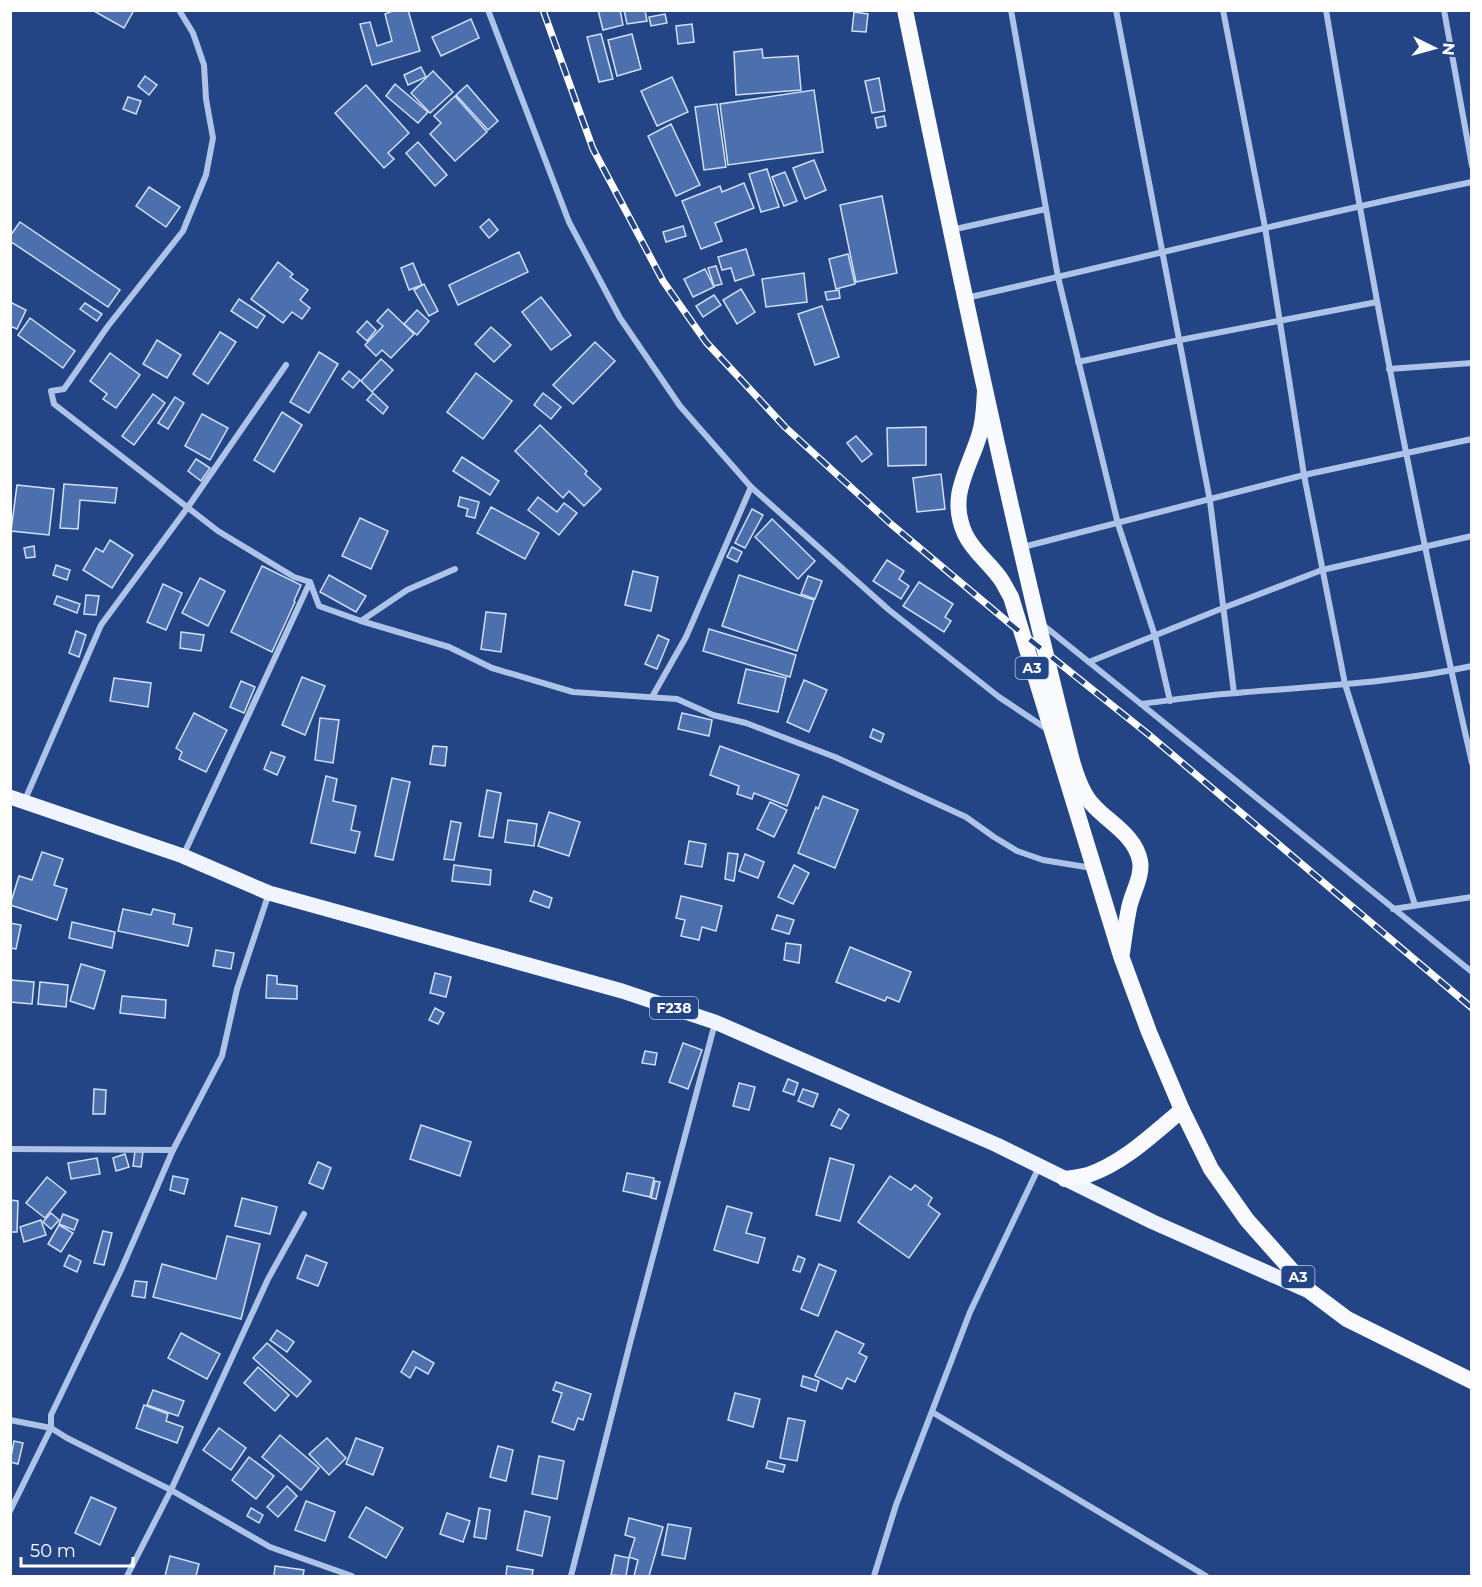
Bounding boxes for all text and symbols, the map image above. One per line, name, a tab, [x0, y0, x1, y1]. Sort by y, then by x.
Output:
north arrow	[1404, 18, 1464, 78]
text: N	[1438, 42, 1458, 57]
road number: A3	[1016, 657, 1048, 679]
road number: F238	[650, 997, 698, 1019]
road number: A3	[1282, 1266, 1314, 1288]
scale bar	[21, 1530, 134, 1568]
text: 50 m	[30, 1540, 76, 1562]

